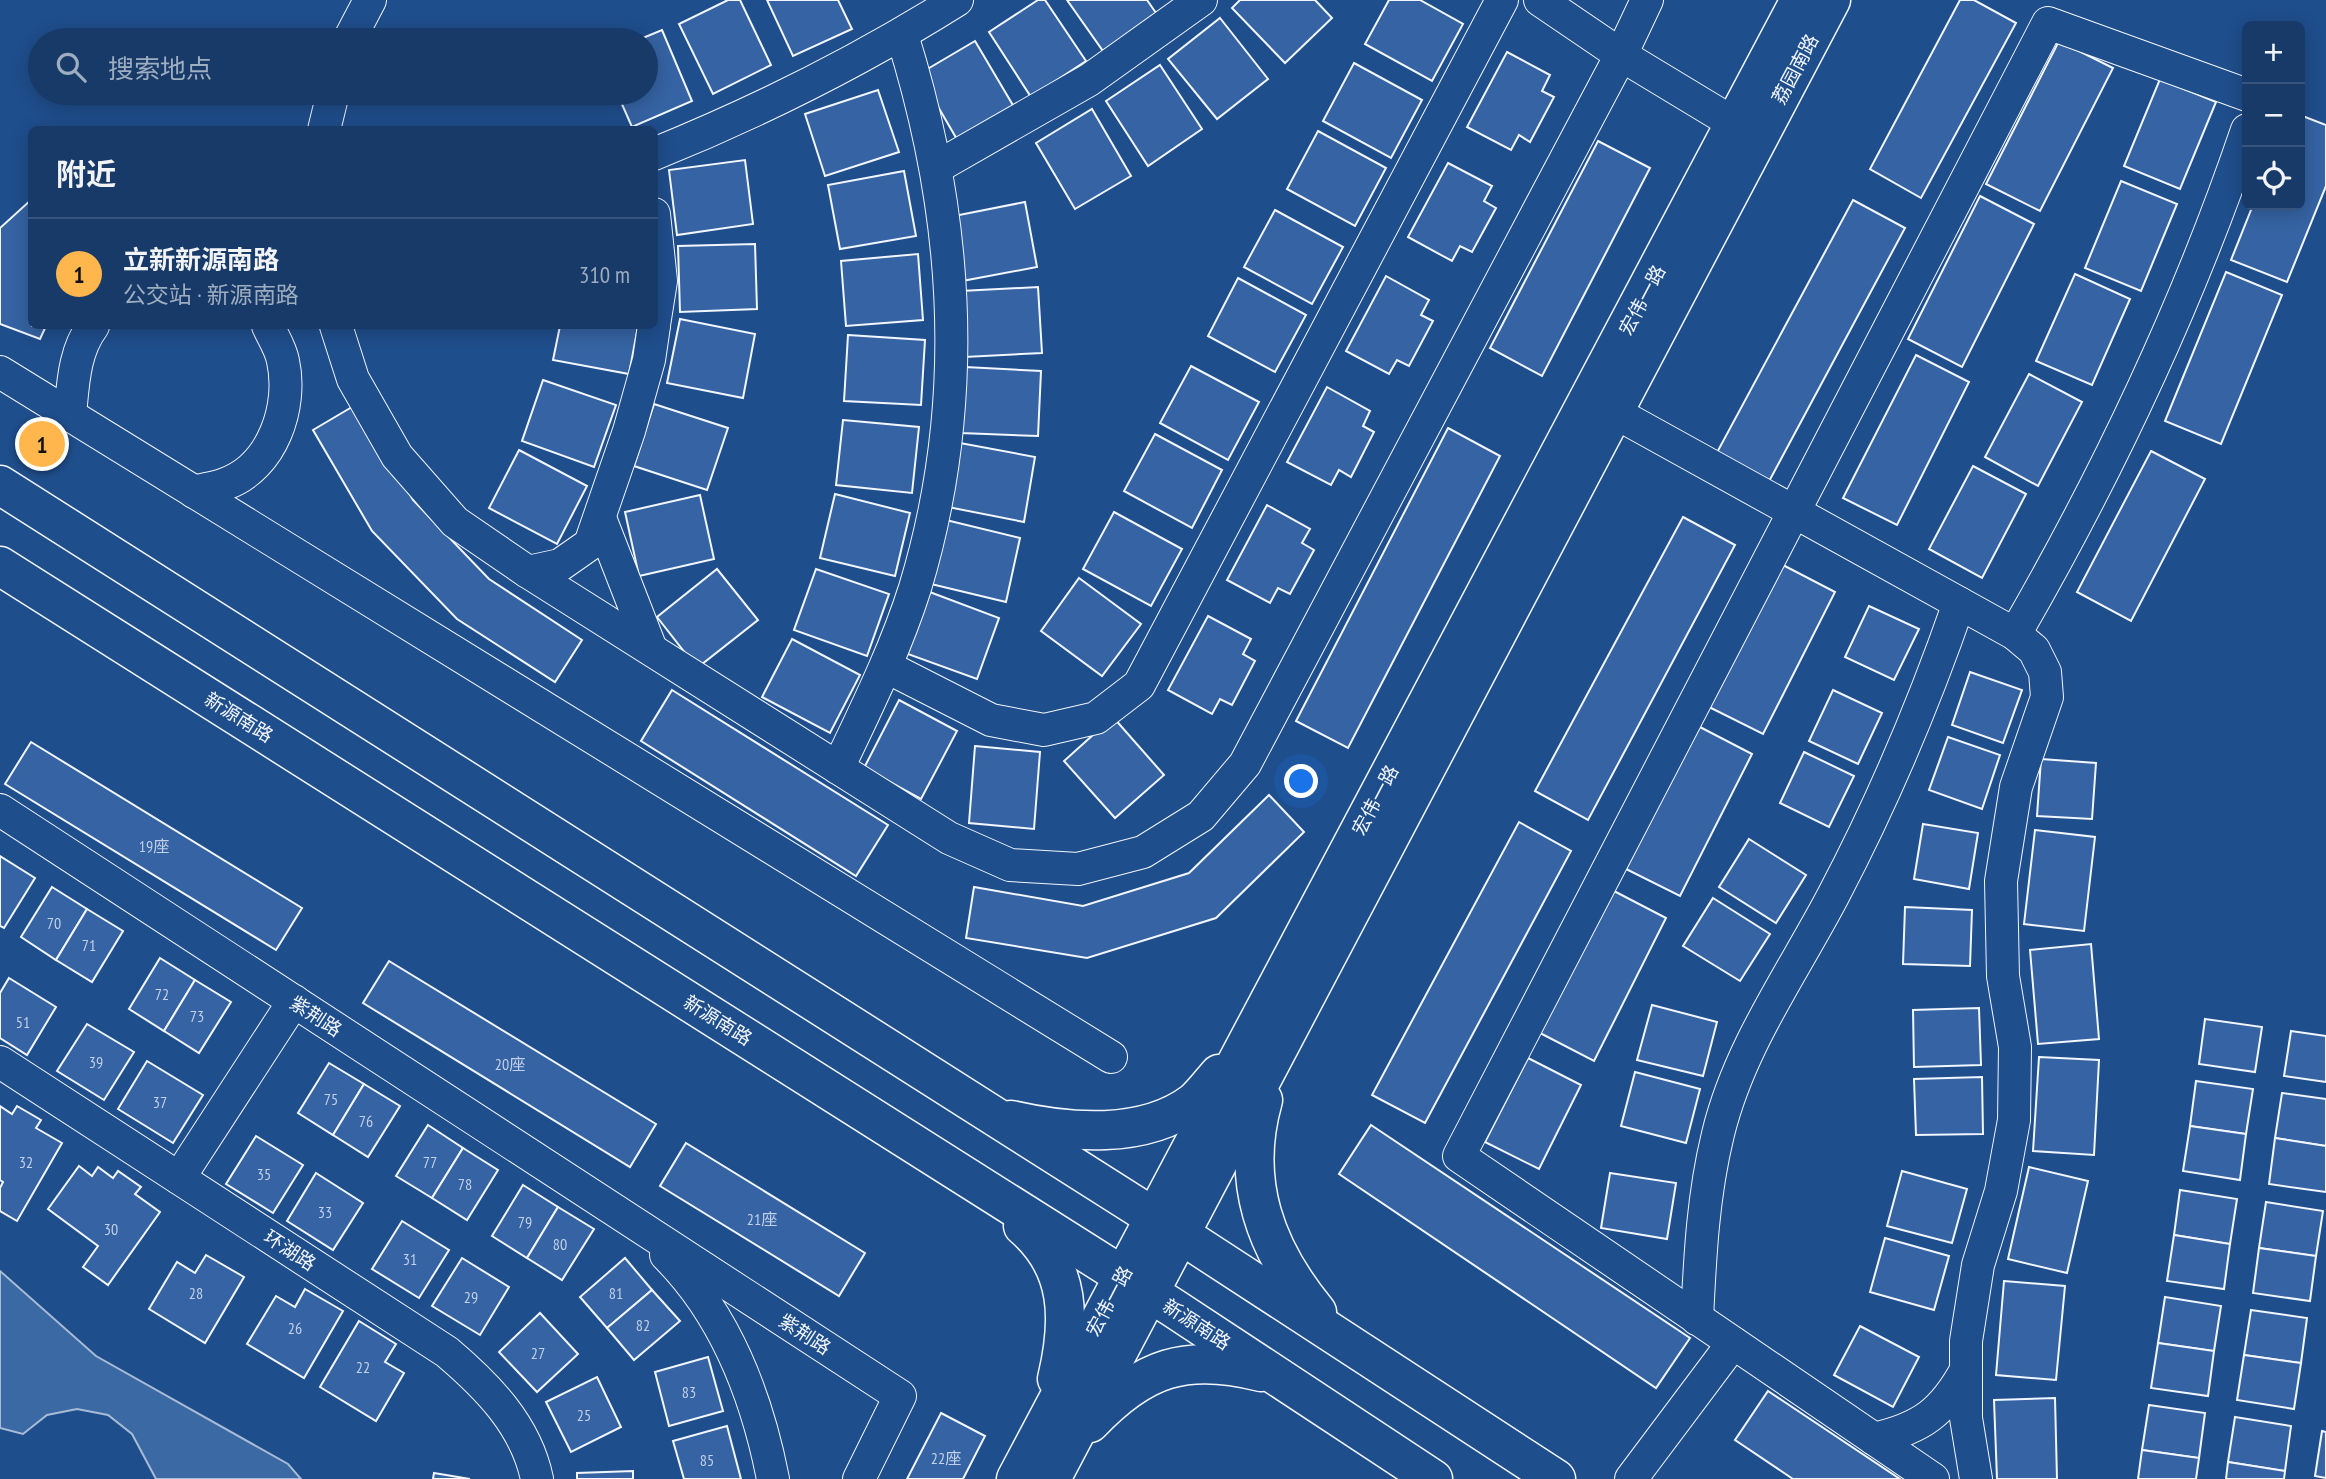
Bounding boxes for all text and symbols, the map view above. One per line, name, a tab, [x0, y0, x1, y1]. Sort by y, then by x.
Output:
map controls	[2242, 21, 2305, 210]
button: +	[2242, 21, 2305, 84]
search box	[28, 28, 658, 105]
street label: 荔园南路	[1767, 30, 1823, 108]
icon: search	[52, 48, 90, 86]
text: 搜索地点	[108, 52, 212, 85]
button: −	[2242, 84, 2305, 147]
button: locate	[2242, 147, 2305, 210]
text: 附近	[56, 154, 116, 193]
text: 立新新源南路	[123, 243, 279, 276]
text: 1	[74, 260, 85, 289]
text: 310 m	[579, 260, 630, 289]
street label: 宏伟一路	[1614, 261, 1670, 339]
text: 公交站 · 新源南路	[123, 280, 299, 309]
pin: 1	[19, 418, 65, 470]
street label: 新源南路	[200, 687, 278, 747]
street label: 宏伟一路	[1347, 761, 1403, 839]
your location	[1284, 764, 1318, 798]
house number: 19座	[139, 836, 169, 856]
house number: 70	[47, 913, 61, 933]
house number: 71	[82, 935, 96, 955]
house number: 72	[155, 984, 169, 1004]
street label: 紫荆路	[286, 990, 346, 1042]
street label: 新源南路	[679, 990, 757, 1050]
house number: 73	[190, 1006, 204, 1026]
house number: 51	[16, 1012, 30, 1032]
house number: 39	[89, 1052, 103, 1072]
house number: 20座	[495, 1054, 525, 1074]
house number: 75	[324, 1089, 338, 1109]
house number: 37	[153, 1092, 167, 1112]
house number: 76	[359, 1111, 373, 1131]
house number: 32	[19, 1152, 33, 1172]
house number: 77	[423, 1152, 437, 1172]
house number: 35	[257, 1164, 271, 1184]
house number: 78	[458, 1174, 472, 1194]
house number: 33	[318, 1202, 332, 1222]
house number: 21座	[747, 1209, 777, 1229]
house number: 79	[518, 1212, 532, 1232]
house number: 30	[104, 1219, 118, 1239]
street label: 环湖路	[260, 1224, 320, 1276]
house number: 80	[553, 1234, 567, 1254]
house number: 31	[403, 1249, 417, 1269]
street label: 宏伟一路	[1081, 1262, 1137, 1340]
house number: 28	[189, 1283, 203, 1303]
house number: 81	[609, 1283, 623, 1303]
house number: 29	[464, 1287, 478, 1307]
street label: 新源南路	[1159, 1293, 1235, 1355]
street label: 紫荆路	[775, 1308, 835, 1360]
house number: 82	[636, 1315, 650, 1335]
house number: 26	[288, 1318, 302, 1338]
house number: 27	[531, 1343, 545, 1363]
house number: 22	[356, 1357, 370, 1377]
house number: 83	[682, 1382, 696, 1402]
house number: 25	[577, 1405, 591, 1425]
house number: 22座	[931, 1448, 961, 1468]
house number: 85	[700, 1450, 714, 1470]

